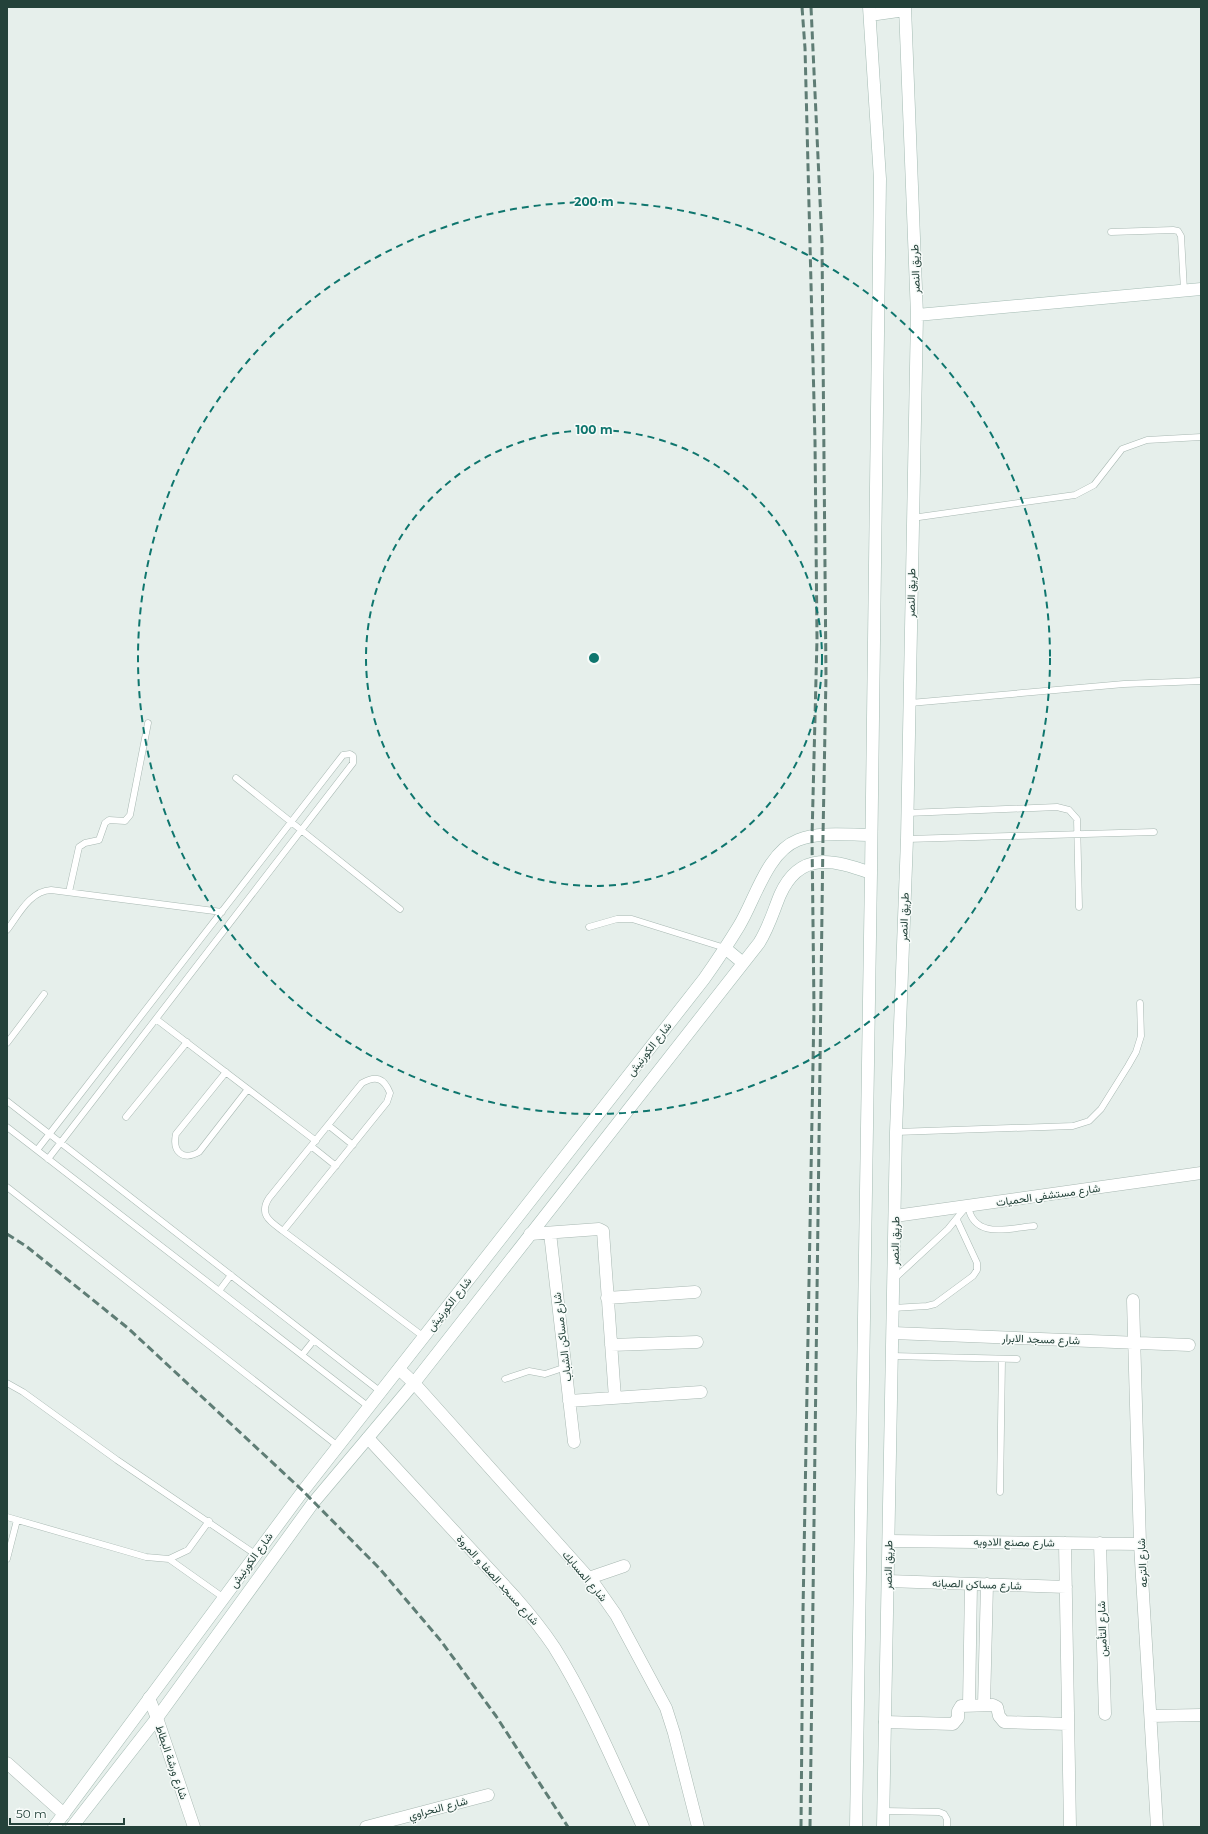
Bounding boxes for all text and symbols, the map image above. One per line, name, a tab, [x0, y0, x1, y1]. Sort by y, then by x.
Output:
text: 200 m	[574, 194, 614, 209]
street label: طريق النصر	[907, 244, 923, 295]
text: 100 m	[576, 422, 612, 437]
street label: طريق النصر	[904, 568, 918, 619]
centre of rings	[587, 651, 601, 665]
street label: طريق النصر	[896, 892, 912, 943]
street label: شارع الكورنيش	[623, 1019, 676, 1080]
street label: شارع مستشفى الحميات	[995, 1181, 1101, 1210]
street label: طريق النصر	[888, 1216, 902, 1267]
street label: شارع الكورنيش	[423, 1274, 476, 1335]
street label: شارع مساكن الشباب	[550, 1291, 575, 1383]
street label: شارع مسجد الابرار	[1001, 1331, 1081, 1348]
street label: شارع الكورنيش	[226, 1529, 277, 1591]
street label: شارع مسجد الصفا و المروة	[453, 1532, 542, 1629]
street label: شارع مصنع الادويه	[973, 1534, 1055, 1551]
street label: شارع الترعه	[1134, 1538, 1151, 1588]
street label: طريق النصر	[881, 1540, 895, 1591]
street label: شارع المسابك	[559, 1548, 611, 1605]
street label: شارع مساكن الصيانه	[932, 1575, 1022, 1594]
street label: شارع التأمين	[1094, 1600, 1111, 1657]
street label: شارع ورشة البطاط	[152, 1723, 191, 1802]
street label: شارع النحراوي	[407, 1793, 470, 1826]
scale bar	[10, 1800, 124, 1826]
text: 50 m	[16, 1806, 47, 1821]

